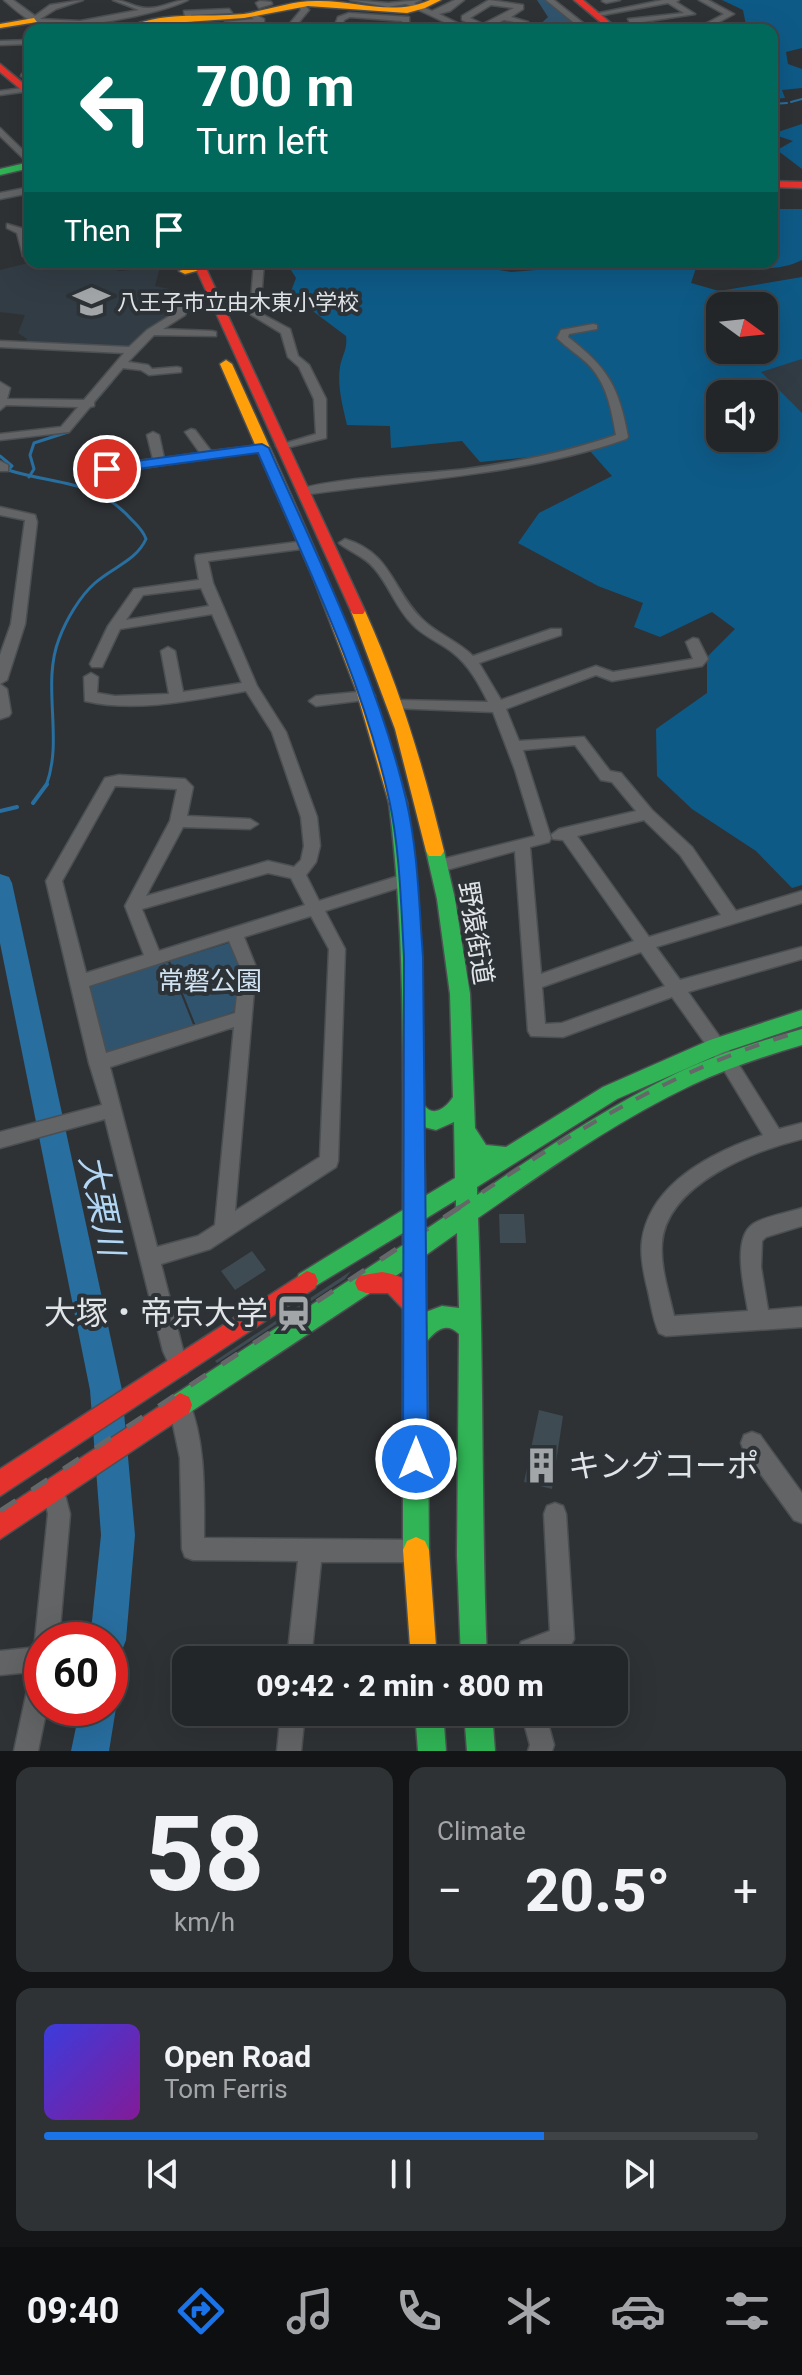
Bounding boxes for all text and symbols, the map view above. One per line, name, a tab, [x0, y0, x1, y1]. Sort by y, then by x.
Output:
text: 700 m	[196, 54, 355, 120]
icon: left	[64, 56, 168, 160]
text: Turn left	[196, 121, 329, 163]
icon: arrive	[147, 208, 191, 252]
text: Then	[64, 213, 131, 248]
school or university icon: 八王子市立由木東小学校	[72, 283, 110, 321]
place label: 八王子市立由木東小学校	[117, 290, 359, 315]
north arrow	[706, 292, 778, 364]
map controls	[706, 292, 778, 452]
button: sound	[706, 380, 778, 452]
pin	[73, 435, 141, 503]
icon: arrive	[85, 447, 129, 491]
street label: 野猿街道	[453, 879, 499, 987]
park label: 常磐公園	[158, 966, 262, 996]
water label: 大栗川	[72, 1151, 133, 1262]
place label: 大塚・帝京大学	[44, 1294, 268, 1332]
station icon: 大塚・帝京大学	[275, 1294, 313, 1332]
position arrow	[374, 1417, 458, 1501]
building icon: キングコーポ	[523, 1447, 561, 1485]
place label: キングコーポ	[568, 1447, 759, 1485]
speed limit sign: 60	[24, 1622, 128, 1726]
text: 09:42 · 2 min · 800 m	[256, 1668, 544, 1703]
text: 58	[145, 1794, 264, 1915]
text: Climate	[437, 1816, 526, 1846]
text: 20.5°	[525, 1855, 670, 1926]
text: −	[437, 1865, 462, 1917]
text: +	[733, 1865, 758, 1917]
text: km/h	[174, 1907, 235, 1937]
text: Open Road	[164, 2039, 311, 2074]
text: Tom Ferris	[164, 2074, 288, 2104]
icon: previous	[141, 2152, 185, 2196]
icon: pause	[379, 2152, 423, 2196]
icon: next	[617, 2152, 661, 2196]
icon: directions	[173, 2283, 229, 2339]
icon: music	[282, 2283, 338, 2339]
icon: phone	[391, 2283, 447, 2339]
icon: climate	[501, 2283, 557, 2339]
icon: car	[610, 2283, 666, 2339]
icon: filters	[719, 2283, 775, 2339]
text: 09:40	[27, 2290, 119, 2332]

